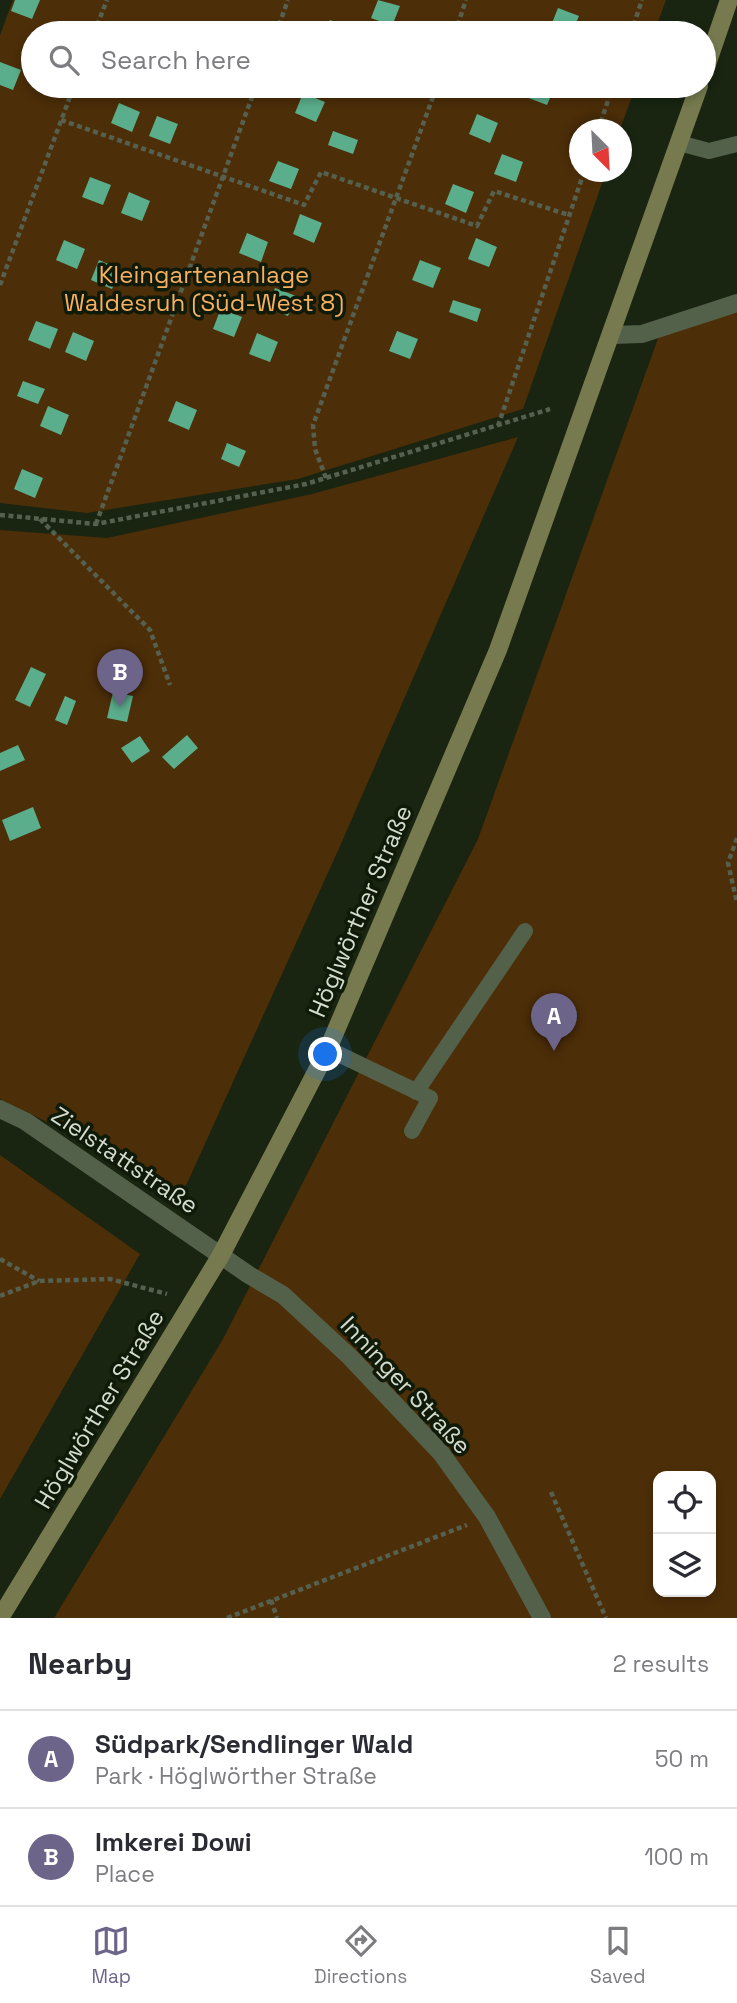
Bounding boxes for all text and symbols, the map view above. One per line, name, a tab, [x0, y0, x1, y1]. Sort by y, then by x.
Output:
search box	[21, 21, 716, 98]
icon: search	[45, 41, 83, 79]
text: Search here	[101, 43, 251, 77]
north arrow	[569, 119, 632, 182]
park label: Kleingartenanlage Waldesruh (Süd-West 8)	[64, 259, 344, 318]
pin: B	[97, 649, 143, 707]
street label: Höglwörther Straße	[301, 800, 419, 1022]
pin: A	[531, 993, 577, 1051]
your location	[308, 1037, 342, 1071]
street label: Zielstattstraße	[46, 1099, 204, 1221]
street label: Höglwörther Straße	[27, 1304, 171, 1514]
street label: Inninger Straße	[334, 1309, 478, 1461]
map controls	[653, 1471, 716, 1597]
button: locate	[653, 1471, 716, 1534]
button: layers	[653, 1534, 716, 1597]
text: Nearby	[28, 1644, 132, 1683]
text: 2 results	[613, 1649, 709, 1679]
text: Südpark/Sendlinger Wald	[95, 1727, 413, 1761]
text: A	[44, 1744, 58, 1774]
text: 50 m	[655, 1744, 709, 1774]
text: Park · Höglwörther Straße	[95, 1761, 377, 1791]
text: Imkerei Dowi	[95, 1825, 252, 1859]
text: B	[43, 1842, 59, 1872]
text: 100 m	[644, 1842, 709, 1872]
text: Place	[95, 1859, 155, 1889]
tab: Map	[91, 1922, 131, 1989]
tab: Directions	[314, 1922, 407, 1989]
tab: Saved	[590, 1922, 646, 1989]

